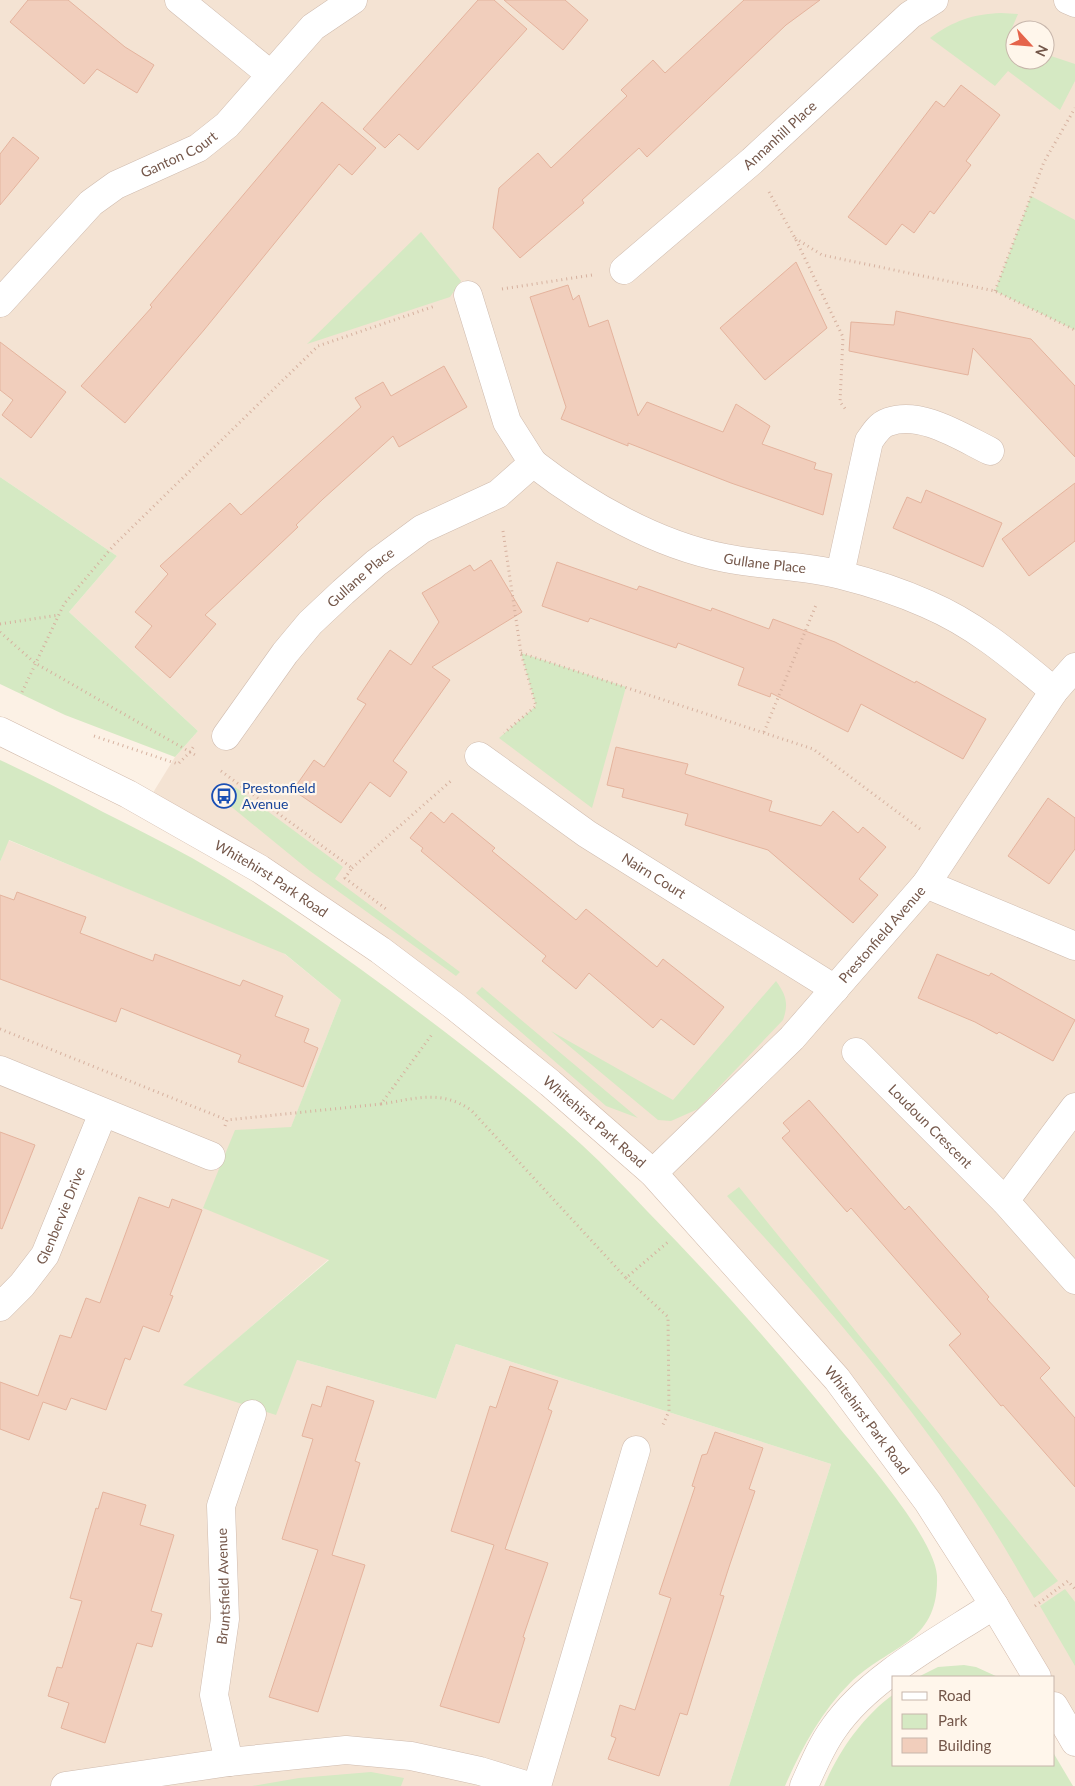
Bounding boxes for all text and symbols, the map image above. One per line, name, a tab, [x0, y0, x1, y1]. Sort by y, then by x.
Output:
north arrow	[1005, 20, 1055, 70]
text: N	[1032, 42, 1052, 59]
street label: Annanhill Place	[739, 97, 820, 173]
street label: Ganton Court	[138, 127, 220, 181]
street label: Gullane Place	[323, 544, 397, 611]
street label: Gullane Place	[722, 549, 807, 576]
place label: Prestonfield Avenue	[242, 779, 316, 812]
bus stop icon: Prestonfield Avenue	[211, 783, 237, 809]
street label: Whitehirst Park Road	[212, 836, 331, 920]
street label: Nairn Court	[619, 849, 689, 902]
street label: Prestonfield Avenue	[835, 882, 929, 986]
street label: Whitehirst Park Road	[540, 1072, 650, 1171]
street label: Loudoun Crescent	[885, 1080, 976, 1171]
street label: Glenbervie Drive	[32, 1164, 88, 1268]
street label: Whitehirst Park Road	[821, 1362, 913, 1477]
street label: Bruntsfield Avenue	[212, 1528, 233, 1646]
legend	[892, 1676, 1055, 1766]
text: Road	[938, 1686, 971, 1704]
text: Park	[938, 1711, 968, 1729]
text: Building	[938, 1736, 991, 1754]

